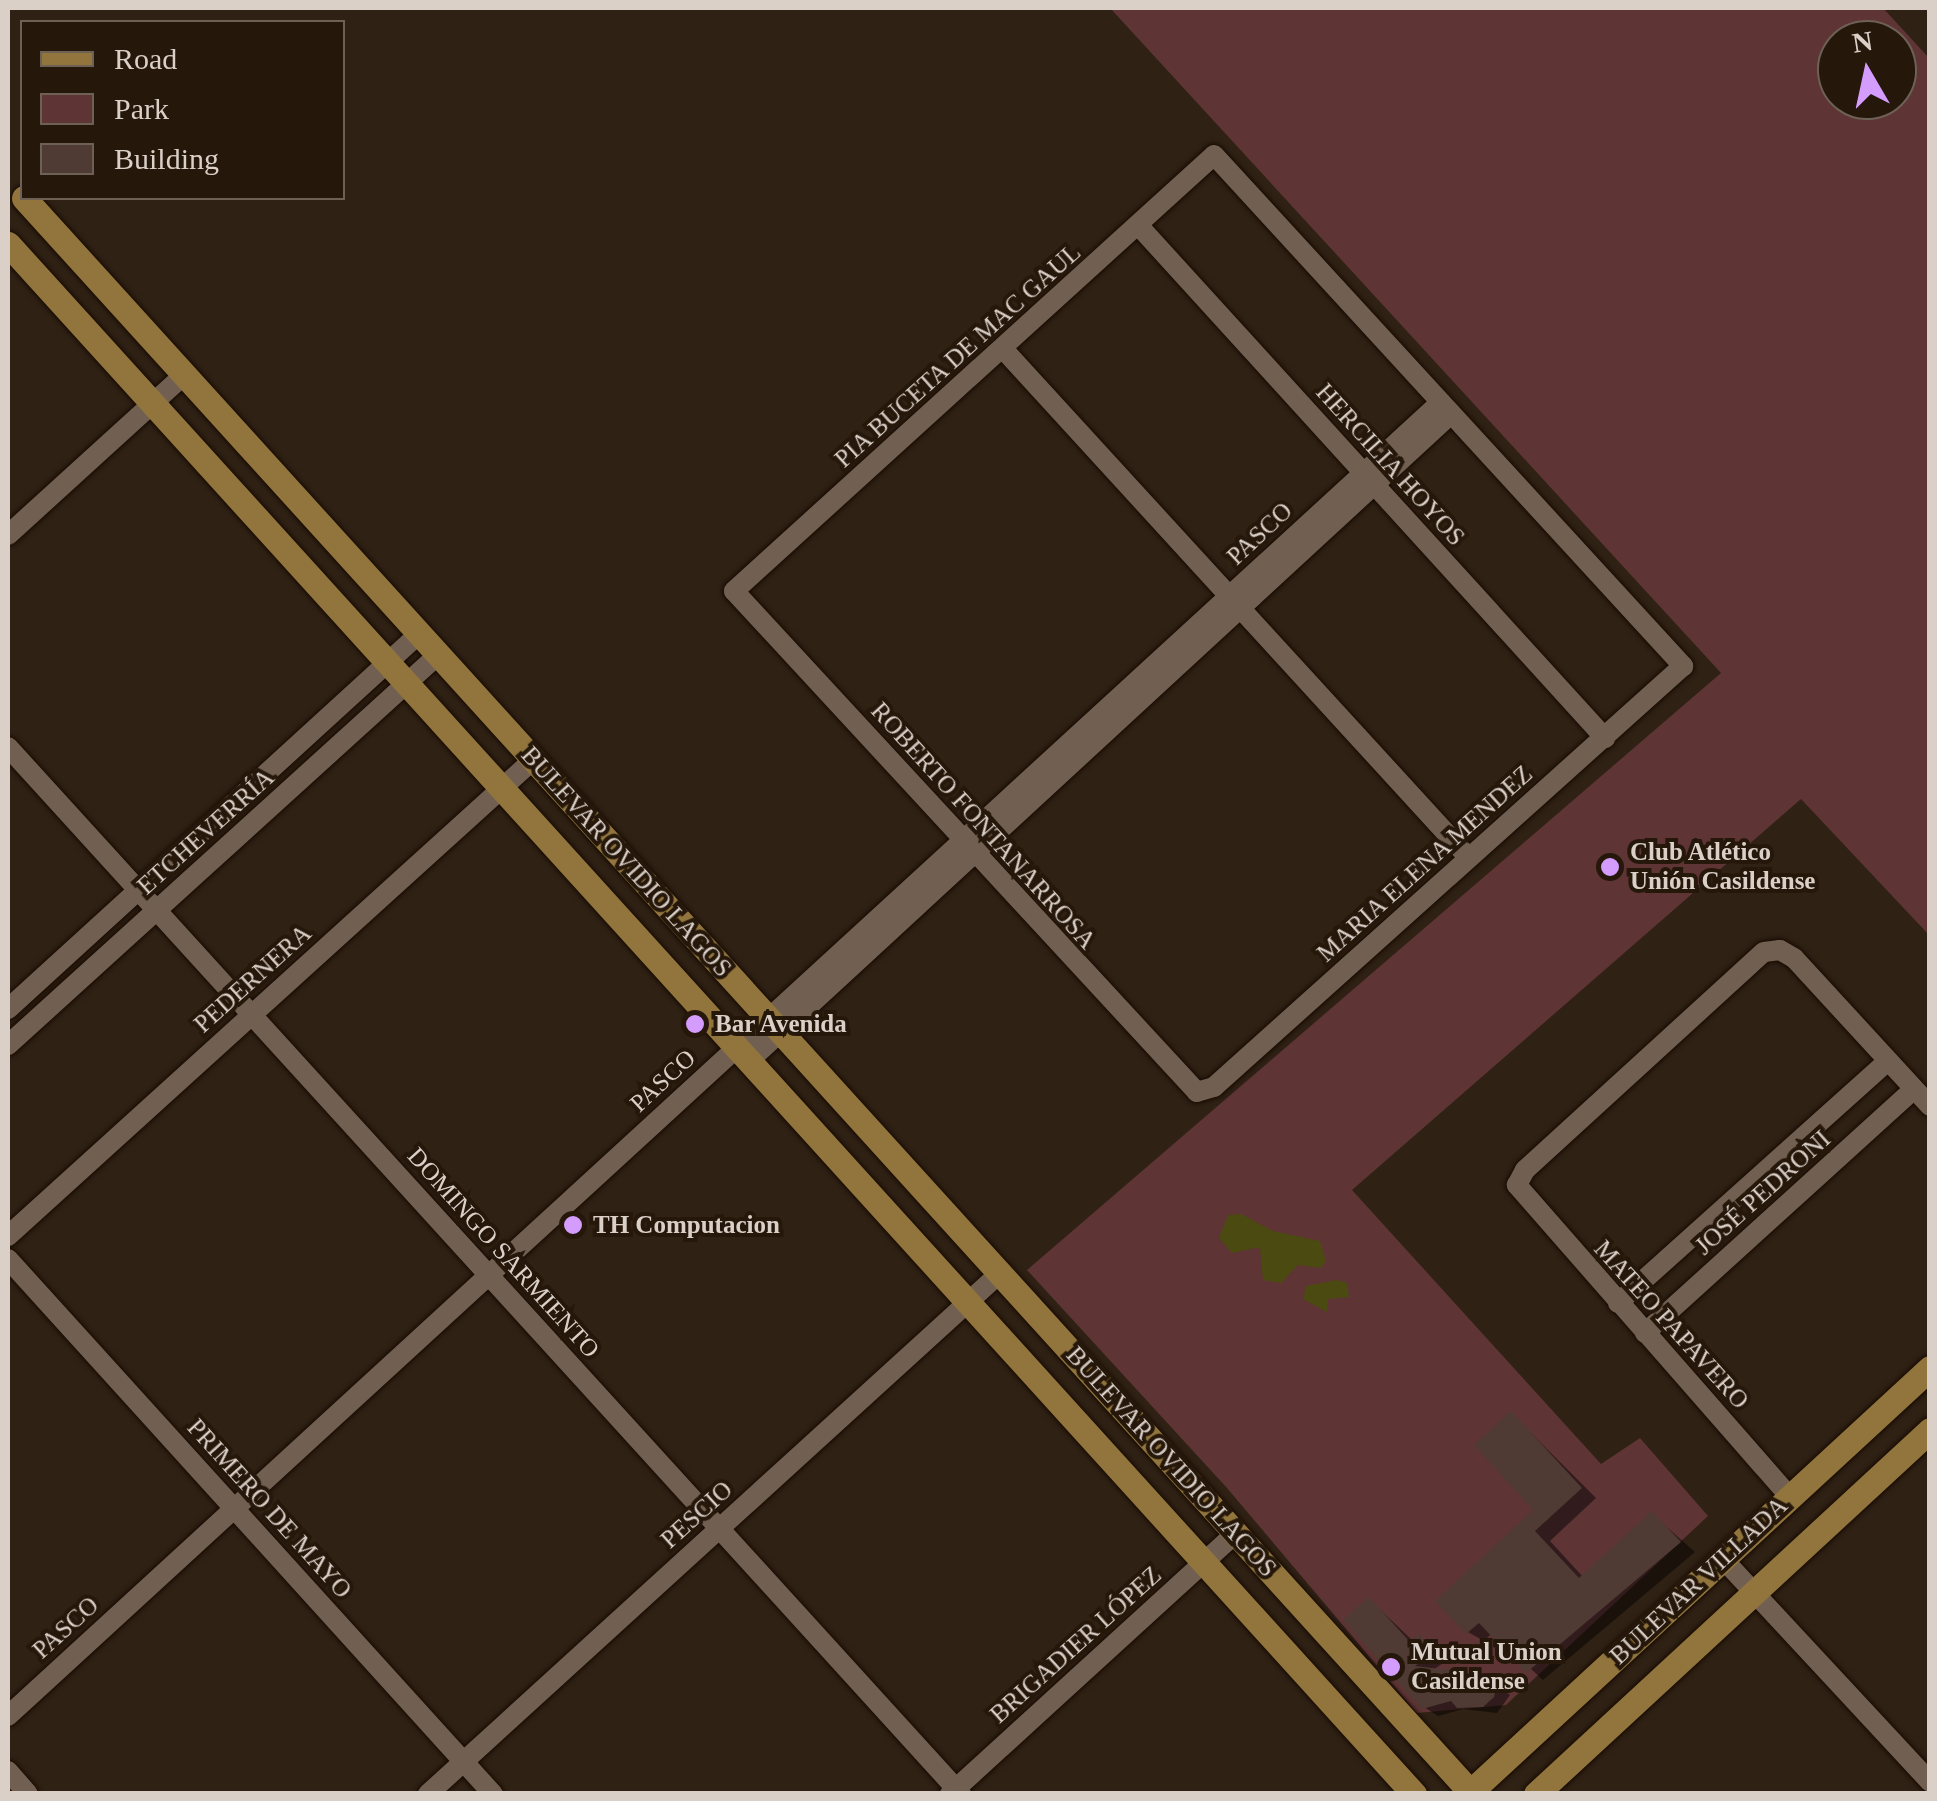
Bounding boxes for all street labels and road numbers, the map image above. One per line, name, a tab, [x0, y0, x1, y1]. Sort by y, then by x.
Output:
street label: PIA BUCETA DE MAC GAUL	[828, 237, 1088, 475]
street label: HERCILIA HOYOS	[1309, 377, 1471, 553]
street label: PASCO	[1221, 496, 1299, 572]
street label: ROBERTO FONTANARROSA	[864, 696, 1102, 956]
street label: BULEVAR OVIDIO LAGOS	[515, 741, 737, 983]
street label: MARIA ELENA MENDEZ	[1310, 759, 1540, 969]
street label: ETCHEVERRÍA	[131, 763, 281, 901]
street label: PEDERNERA	[188, 919, 318, 1039]
street label: PASCO	[624, 1043, 702, 1119]
street label: JOSÉ PEDRONI	[1689, 1124, 1837, 1262]
street label: DOMINGO SARMIENTO	[401, 1142, 605, 1364]
street label: MATEO PAPAVERO	[1587, 1235, 1755, 1415]
street label: BULEVAR OVIDIO LAGOS	[1060, 1341, 1282, 1583]
street label: PRIMERO DE MAYO	[181, 1413, 357, 1605]
street label: PESCIO	[655, 1475, 739, 1555]
street label: BULEVAR VILLADA	[1604, 1491, 1794, 1671]
street label: BRIGADIER LÓPEZ	[984, 1560, 1168, 1730]
street label: PASCO	[27, 1591, 105, 1665]

